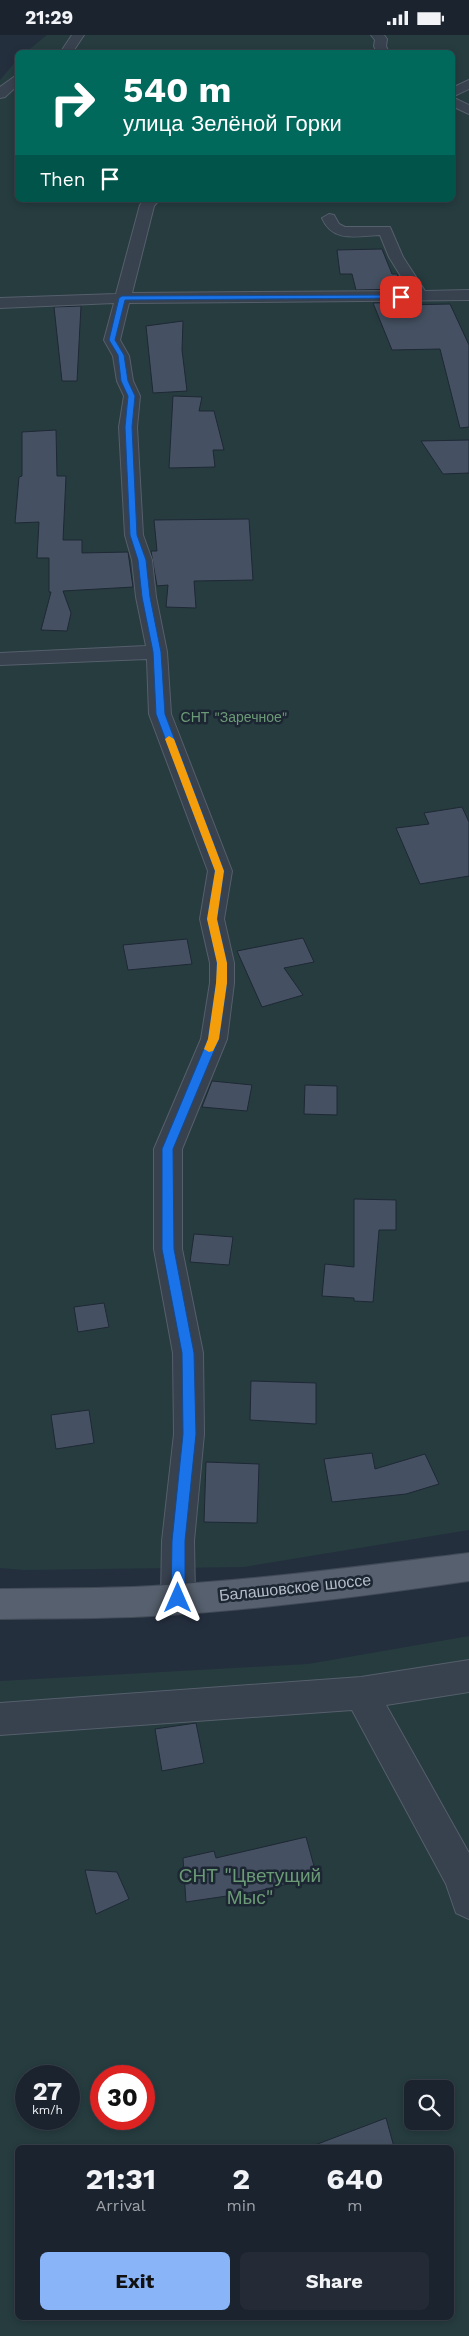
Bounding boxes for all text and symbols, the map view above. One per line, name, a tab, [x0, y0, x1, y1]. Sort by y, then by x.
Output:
text: 21:29	[25, 6, 73, 29]
text: 540 m	[123, 69, 232, 111]
icon: right	[40, 70, 105, 135]
text: улица Зелёной Горки	[123, 111, 342, 136]
icon: arrive	[96, 165, 124, 193]
text: Then	[40, 168, 86, 191]
pin	[380, 276, 422, 318]
icon: arrive	[387, 283, 415, 311]
park label: СНТ "Заречное"	[181, 709, 287, 725]
street label: Балашовское шоссе	[218, 1570, 372, 1605]
position arrow	[151, 1571, 203, 1623]
park label: СНТ "Цветущий Мыс"	[179, 1864, 321, 1909]
speed limit sign: 30	[90, 2065, 155, 2130]
text: 27	[33, 2077, 62, 2106]
map controls	[404, 2080, 454, 2130]
button: search	[404, 2080, 454, 2130]
text: km/h	[32, 2103, 63, 2117]
text: 21:31	[85, 2161, 156, 2196]
text: 2	[232, 2161, 250, 2196]
text: 640	[326, 2161, 384, 2196]
text: Arrival	[96, 2196, 146, 2215]
text: min	[226, 2196, 256, 2215]
text: m	[347, 2196, 363, 2215]
button: Exit	[40, 2252, 230, 2310]
button: Share	[240, 2252, 429, 2310]

